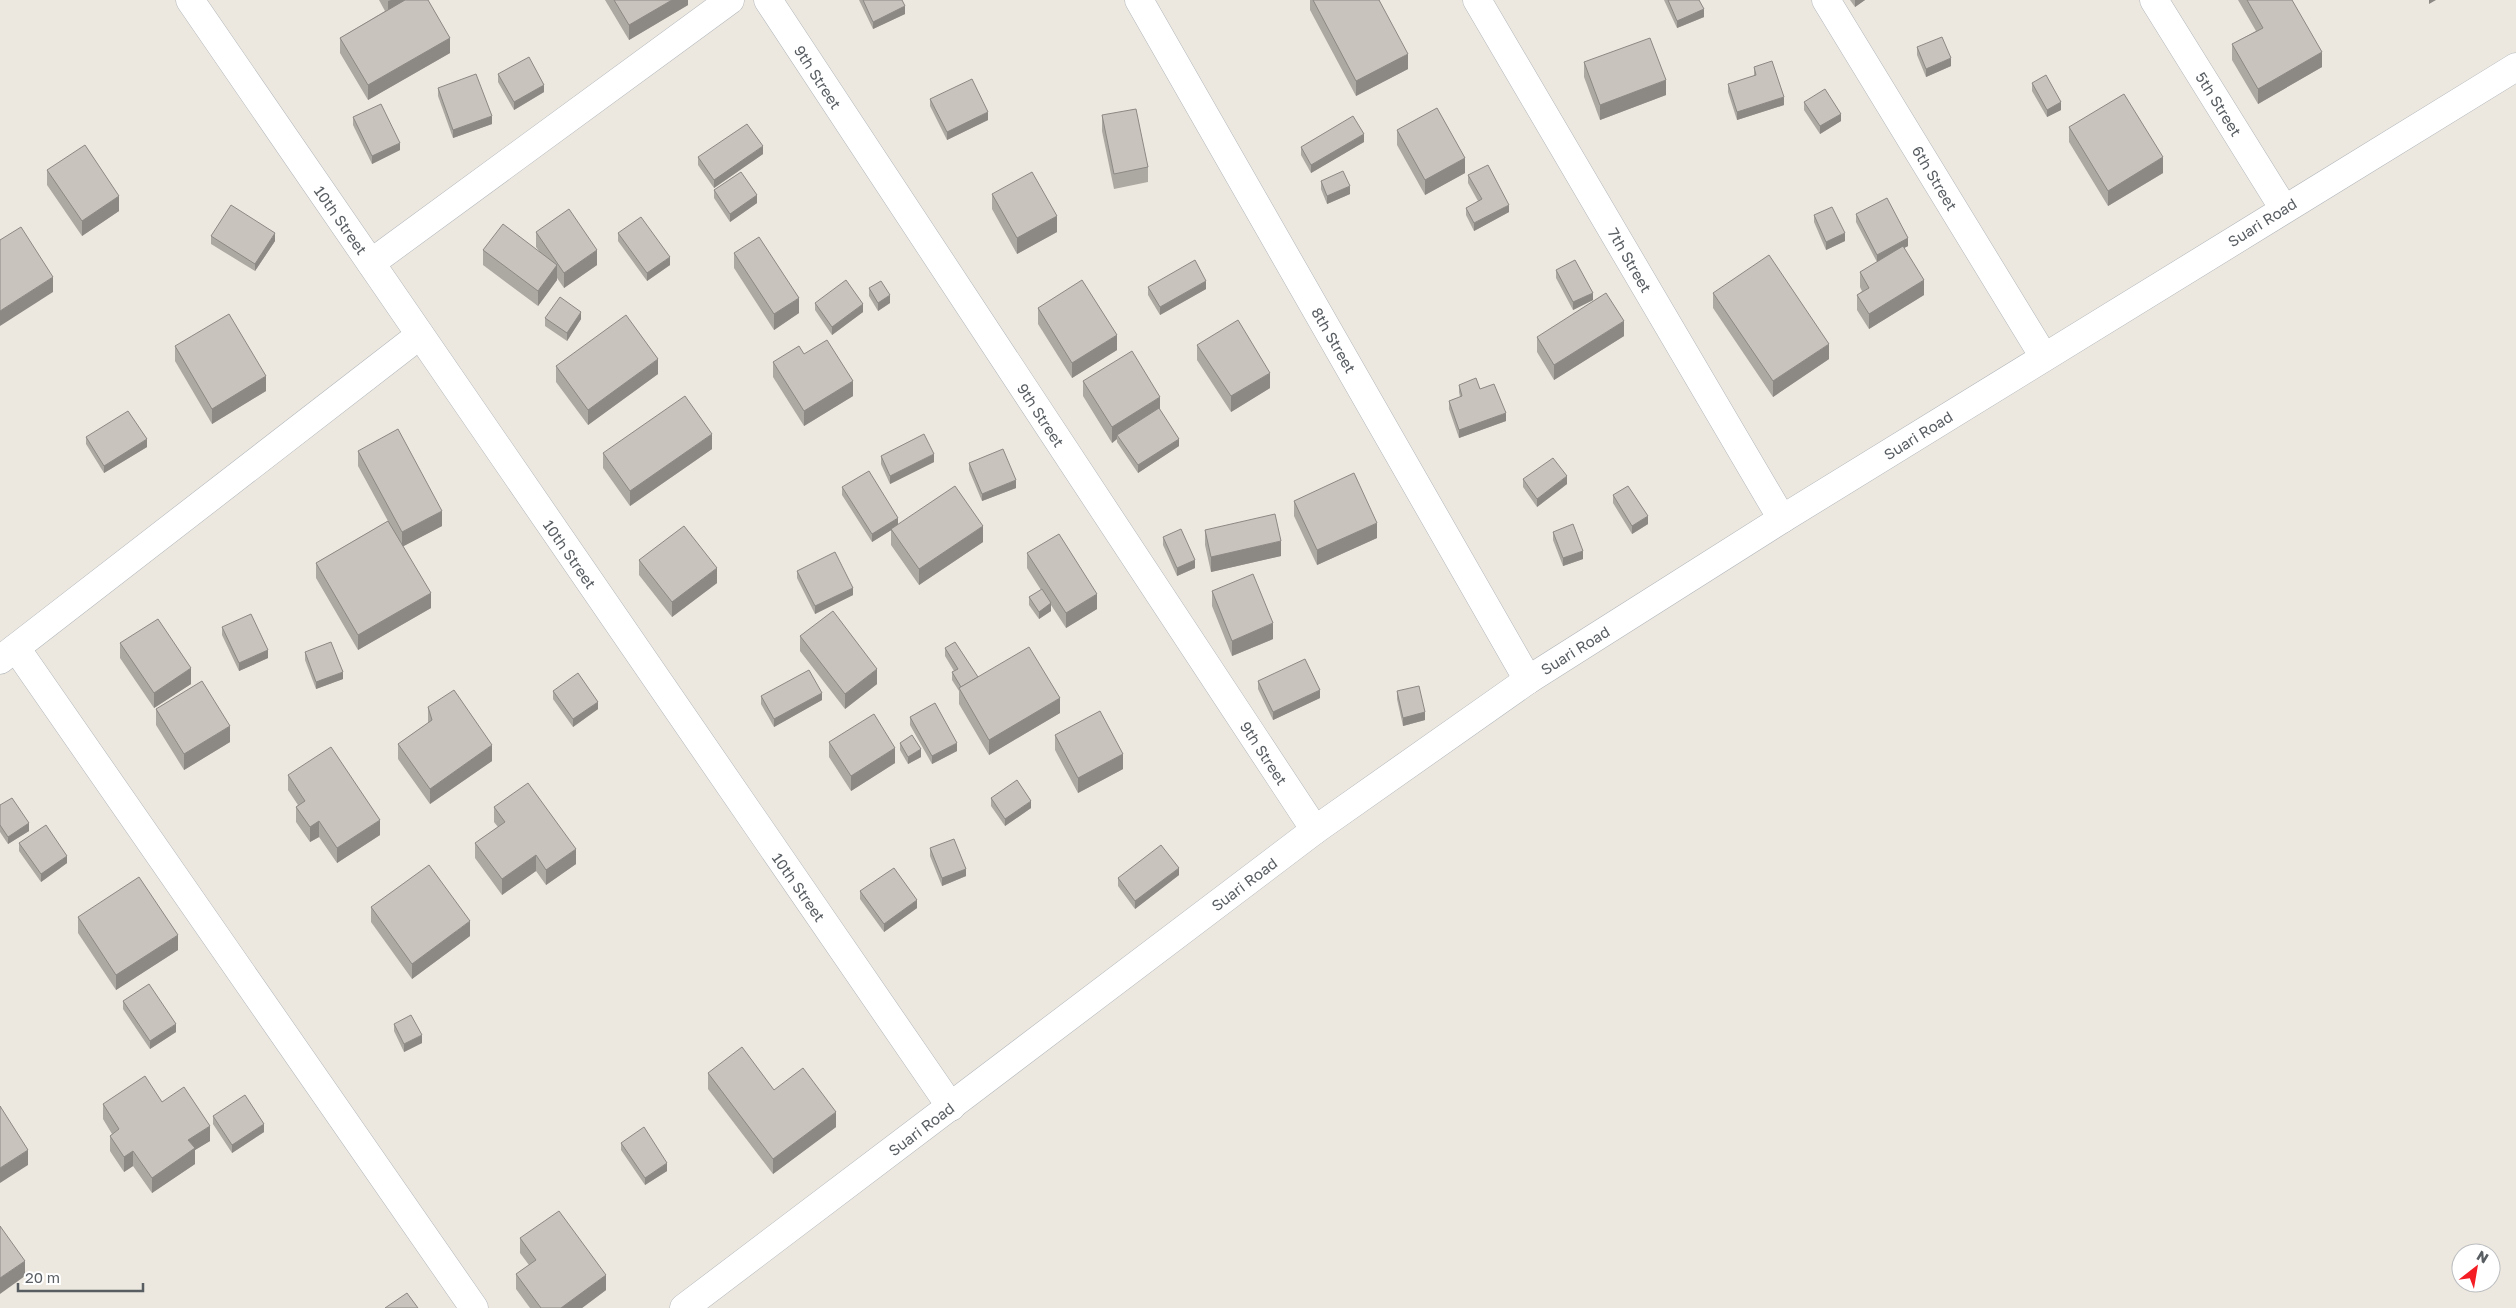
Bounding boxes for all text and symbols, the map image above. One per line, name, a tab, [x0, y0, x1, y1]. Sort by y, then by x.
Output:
street label: 9th Street	[791, 42, 845, 112]
street label: 5th Street	[2192, 69, 2246, 139]
street label: 6th Street	[1909, 142, 1961, 214]
street label: 10th Street	[311, 182, 371, 258]
street label: Suari Road	[2224, 194, 2300, 250]
street label: 7th Street	[1604, 225, 1656, 295]
street label: 8th Street	[1308, 304, 1360, 376]
street label: 9th Street	[1014, 380, 1068, 450]
street label: Suari Road	[1880, 407, 1956, 463]
street label: 10th Street	[540, 516, 600, 592]
street label: Suari Road	[1537, 622, 1613, 678]
street label: 9th Street	[1237, 718, 1291, 788]
street label: 10th Street	[769, 849, 829, 925]
street label: Suari Road	[1208, 853, 1280, 915]
street label: Suari Road	[885, 1098, 957, 1160]
north arrow	[2451, 1243, 2501, 1293]
text: N	[2474, 1246, 2492, 1266]
scale bar	[18, 1260, 142, 1292]
text: 20 m	[25, 1268, 60, 1286]

